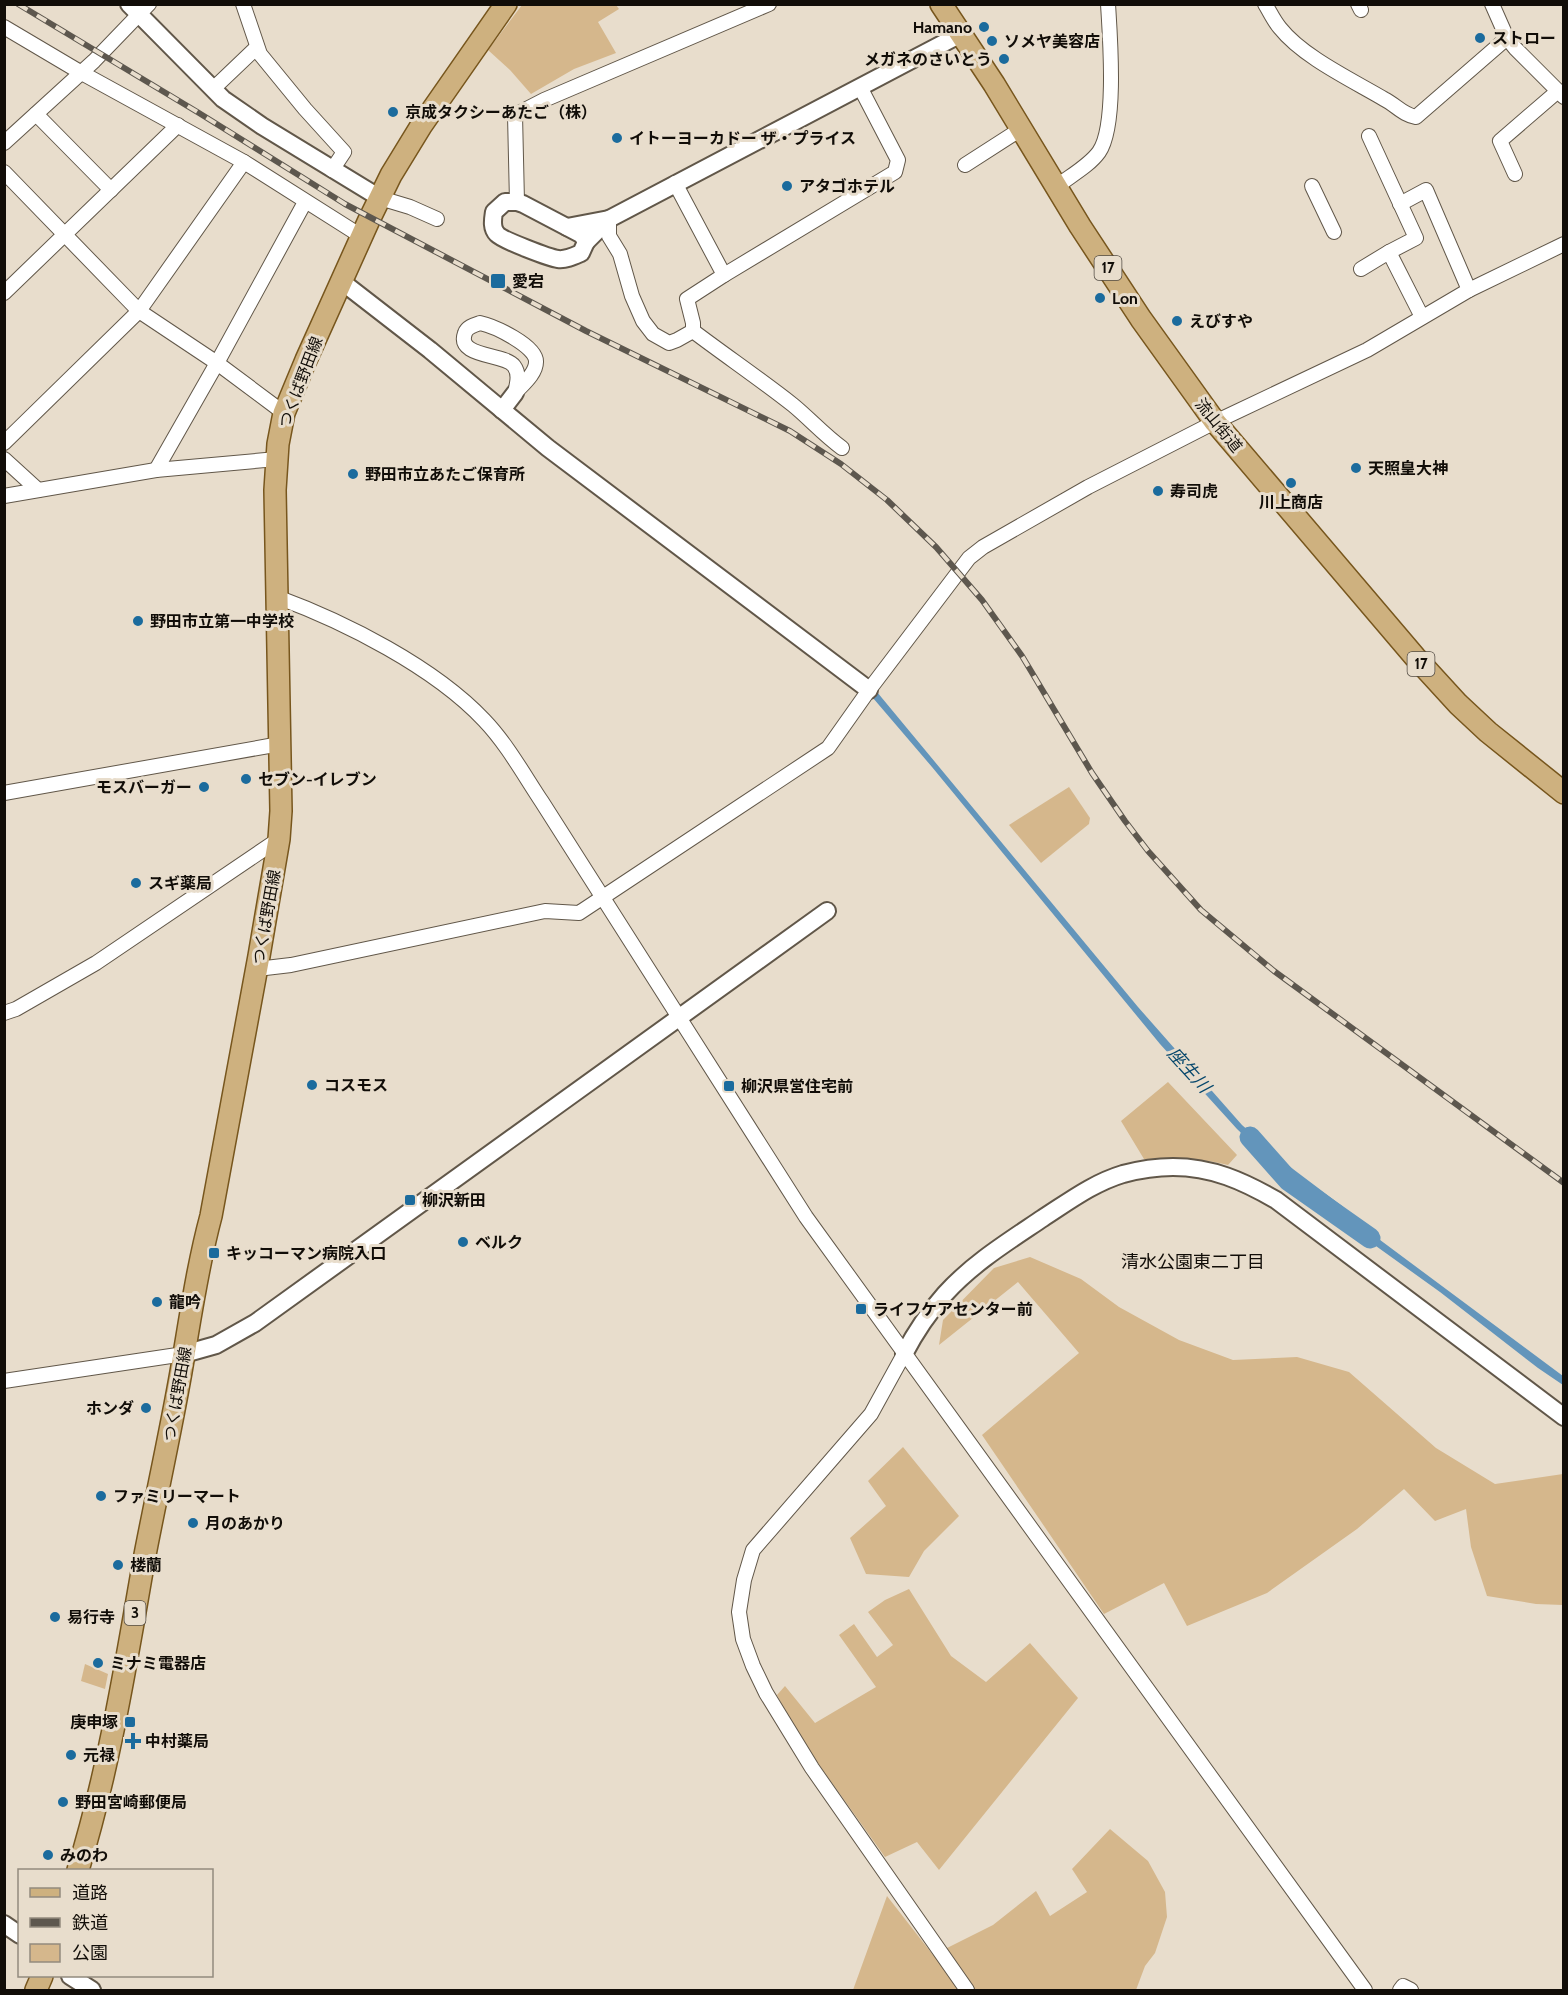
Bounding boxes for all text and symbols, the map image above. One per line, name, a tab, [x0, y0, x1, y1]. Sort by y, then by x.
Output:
place label: Hamano	[913, 18, 972, 37]
marker: Hamano	[977, 20, 991, 34]
place label: ストロー	[1492, 29, 1556, 48]
marker: ストロー	[1473, 31, 1487, 45]
place label: ソメヤ美容店	[1004, 32, 1100, 51]
marker: ソメヤ美容店	[985, 34, 999, 48]
place label: メガネのさいとう	[864, 50, 992, 69]
marker: メガネのさいとう	[997, 52, 1011, 66]
place label: 京成タクシーあたご（株）	[405, 103, 597, 122]
marker: 京成タクシーあたご（株）	[386, 105, 400, 119]
place label: イトーヨーカドー ザ・プライス	[629, 129, 856, 148]
marker: イトーヨーカドー ザ・プライス	[610, 131, 624, 145]
place label: アタゴホテル	[799, 177, 895, 196]
marker: アタゴホテル	[780, 179, 794, 193]
road number: 17	[1094, 256, 1122, 280]
marker: 愛宕	[489, 272, 507, 290]
place label: 愛宕	[512, 272, 544, 291]
place label: Lon	[1112, 289, 1138, 308]
marker: Lon	[1093, 291, 1107, 305]
place label: えびすや	[1189, 312, 1253, 331]
marker: えびすや	[1170, 314, 1184, 328]
street label: つくば野田線	[274, 334, 327, 430]
street label: 流山街道	[1191, 394, 1246, 456]
place label: 天照皇大神	[1368, 459, 1448, 478]
marker: 天照皇大神	[1349, 461, 1363, 475]
place label: 野田市立あたご保育所	[365, 465, 525, 484]
marker: 野田市立あたご保育所	[346, 467, 360, 481]
marker: 川上商店	[1284, 476, 1298, 490]
place label: 寿司虎	[1170, 482, 1218, 501]
marker: 寿司虎	[1151, 484, 1165, 498]
place label: 川上商店	[1259, 493, 1323, 512]
place label: 野田市立第一中学校	[150, 612, 294, 631]
marker: 野田市立第一中学校	[131, 614, 145, 628]
road number: 17	[1408, 652, 1434, 676]
place label: セブン-イレブン	[258, 770, 377, 789]
marker: セブン-イレブン	[239, 772, 253, 786]
place label: モスバーガー	[96, 778, 192, 797]
marker: モスバーガー	[197, 780, 211, 794]
street label: つくば野田線	[249, 868, 284, 966]
place label: スギ薬局	[148, 874, 212, 893]
marker: スギ薬局	[129, 876, 143, 890]
water label: 座生川	[1163, 1043, 1217, 1099]
place label: コスモス	[324, 1076, 388, 1095]
place label: 柳沢県営住宅前	[741, 1077, 853, 1096]
marker: コスモス	[305, 1078, 319, 1092]
marker: 柳沢県営住宅前	[722, 1079, 736, 1093]
place label: 柳沢新田	[422, 1191, 486, 1210]
marker: 柳沢新田	[403, 1193, 417, 1207]
place label: ベルク	[475, 1233, 523, 1252]
marker: ベルク	[456, 1235, 470, 1249]
place label: キッコーマン病院入口	[226, 1244, 386, 1263]
marker: キッコーマン病院入口	[207, 1246, 221, 1260]
district label: 清水公園東二丁目	[1121, 1251, 1265, 1273]
place label: 龍吟	[169, 1293, 201, 1312]
marker: 龍吟	[150, 1295, 164, 1309]
place label: ライフケアセンター前	[873, 1300, 1033, 1319]
marker: ライフケアセンター前	[854, 1302, 868, 1316]
street label: つくば野田線	[160, 1345, 195, 1443]
place label: ホンダ	[86, 1399, 134, 1418]
marker: ホンダ	[139, 1401, 153, 1415]
place label: ファミリーマート	[113, 1487, 241, 1506]
marker: ファミリーマート	[94, 1489, 108, 1503]
place label: 月のあかり	[205, 1514, 285, 1533]
marker: 月のあかり	[186, 1516, 200, 1530]
place label: 楼蘭	[130, 1556, 162, 1575]
marker: 楼蘭	[111, 1558, 125, 1572]
road number: 3	[124, 1601, 146, 1625]
place label: 易行寺	[67, 1608, 115, 1627]
marker: 易行寺	[48, 1610, 62, 1624]
place label: ミナミ電器店	[110, 1654, 206, 1673]
marker: ミナミ電器店	[91, 1656, 105, 1670]
place label: 庚申塚	[70, 1713, 118, 1732]
marker: 庚申塚	[123, 1715, 137, 1729]
place label: 中村薬局	[145, 1732, 209, 1751]
marker: 中村薬局	[126, 1734, 140, 1748]
place label: 元禄	[83, 1746, 115, 1765]
marker: 元禄	[64, 1748, 78, 1762]
place label: 野田宮崎郵便局	[75, 1793, 187, 1812]
marker: 野田宮崎郵便局	[56, 1795, 70, 1809]
place label: みのわ	[60, 1846, 108, 1865]
marker: みのわ	[41, 1848, 55, 1862]
legend	[18, 1869, 213, 1977]
text: 道路	[72, 1882, 108, 1904]
text: 鉄道	[72, 1912, 108, 1934]
text: 公園	[72, 1942, 108, 1964]

